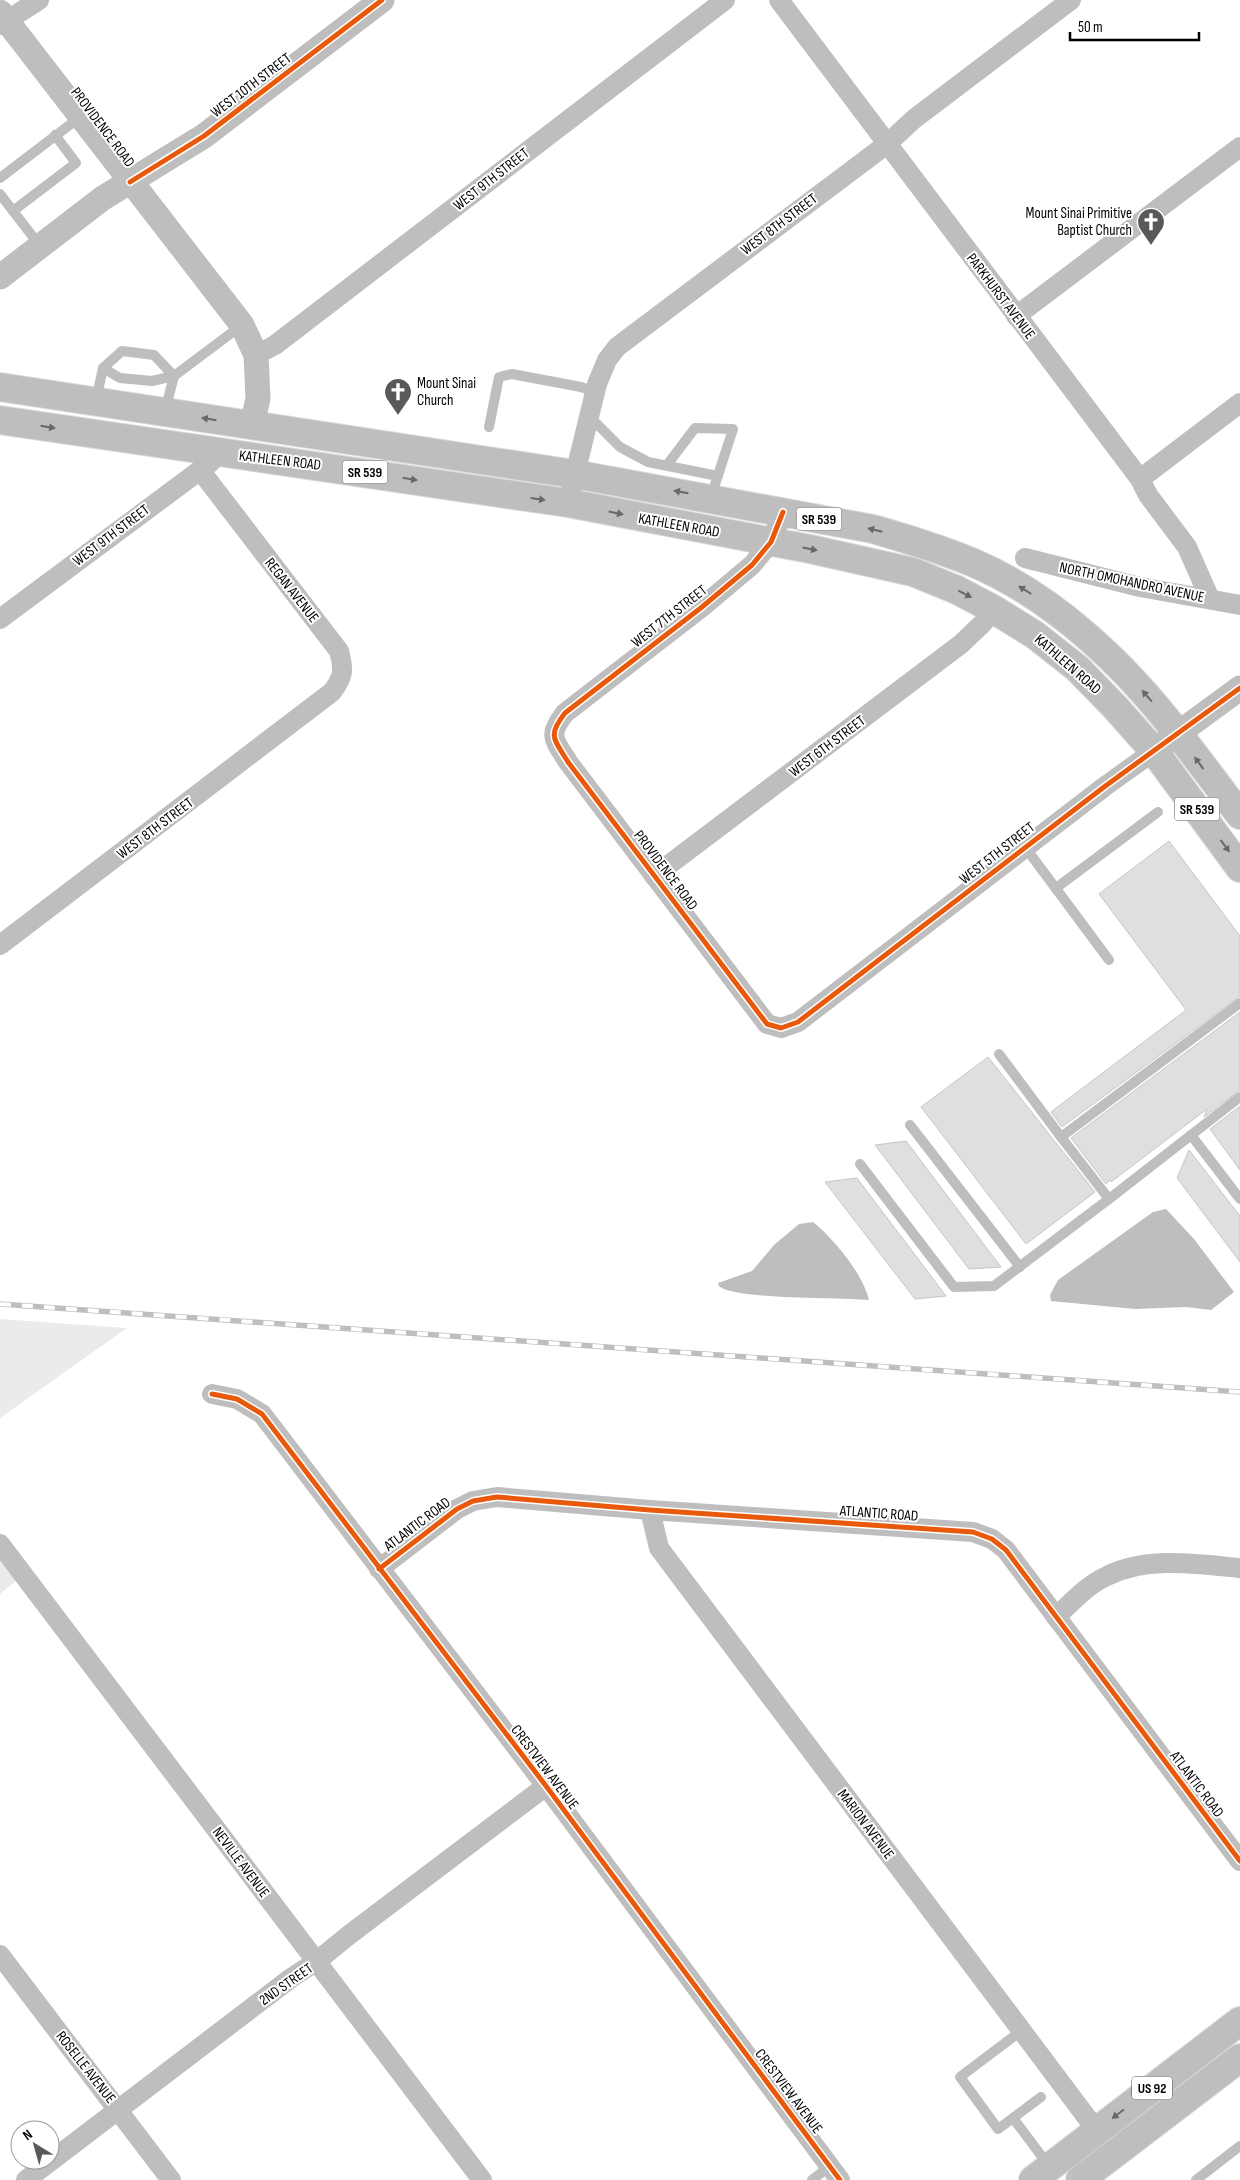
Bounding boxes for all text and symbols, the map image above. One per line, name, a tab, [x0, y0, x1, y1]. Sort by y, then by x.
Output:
scale bar	[1070, 10, 1199, 42]
text: 50 m	[1078, 18, 1103, 37]
street label: WEST 10TH STREET	[207, 49, 295, 122]
street label: PROVIDENCE ROAD	[66, 84, 139, 171]
street label: WEST 9TH STREET	[449, 144, 533, 215]
street label: WEST 8TH STREET	[737, 189, 821, 259]
place label: Mount Sinai Primitive Baptist Church	[1026, 204, 1132, 240]
church icon: Mount Sinai Primitive Baptist Church	[1136, 207, 1166, 246]
street label: PARKHURST AVENUE	[962, 249, 1039, 343]
place label: Mount Sinai Church	[417, 374, 476, 410]
church icon: Mount Sinai Church	[383, 377, 413, 416]
one-way arrow	[200, 414, 216, 422]
one-way arrow	[41, 423, 57, 431]
street label: KATHLEEN ROAD	[238, 446, 322, 475]
road number: SR 539	[342, 461, 388, 484]
one-way arrow	[402, 475, 418, 483]
one-way arrow	[672, 488, 688, 496]
one-way arrow	[530, 495, 546, 503]
street label: WEST 9TH STREET	[69, 500, 153, 570]
road number: SR 539	[796, 508, 842, 530]
one-way arrow	[608, 509, 624, 517]
street label: KATHLEEN ROAD	[637, 509, 721, 542]
one-way arrow	[867, 526, 882, 534]
one-way arrow	[802, 545, 818, 553]
street label: REGAN AVENUE	[260, 554, 323, 627]
street label: NORTH OMOHANDRO AVENUE	[1058, 558, 1206, 607]
street label: WEST 7TH STREET	[628, 581, 711, 652]
one-way arrow	[1018, 586, 1031, 595]
one-way arrow	[958, 590, 973, 598]
street label: KATHLEEN ROAD	[1030, 630, 1105, 699]
one-way arrow	[1141, 691, 1153, 703]
street label: WEST 6TH STREET	[785, 711, 869, 781]
one-way arrow	[1194, 756, 1204, 769]
street label: WEST 8TH STREET	[113, 793, 197, 863]
road number: SR 539	[1174, 798, 1220, 821]
street label: WEST 5TH STREET	[956, 818, 1039, 889]
street label: PROVIDENCE ROAD	[629, 827, 702, 914]
one-way arrow	[1219, 839, 1230, 852]
street label: ATLANTIC ROAD	[379, 1493, 454, 1556]
street label: ATLANTIC ROAD	[838, 1501, 919, 1526]
street label: CRESTVIEW AVENUE	[507, 1721, 583, 1813]
street label: ATLANTIC ROAD	[1165, 1746, 1228, 1821]
street label: MARION AVENUE	[833, 1785, 898, 1863]
street label: NEVILLE AVENUE	[208, 1823, 273, 1901]
street label: 2ND STREET	[256, 1959, 317, 2010]
street label: ROSELLE AVENUE	[51, 2027, 120, 2107]
street label: CRESTVIEW AVENUE	[751, 2045, 827, 2137]
road number: US 92	[1132, 2076, 1172, 2100]
one-way arrow	[1112, 2109, 1125, 2120]
north arrow	[10, 2120, 60, 2170]
text: N	[19, 2126, 36, 2144]

